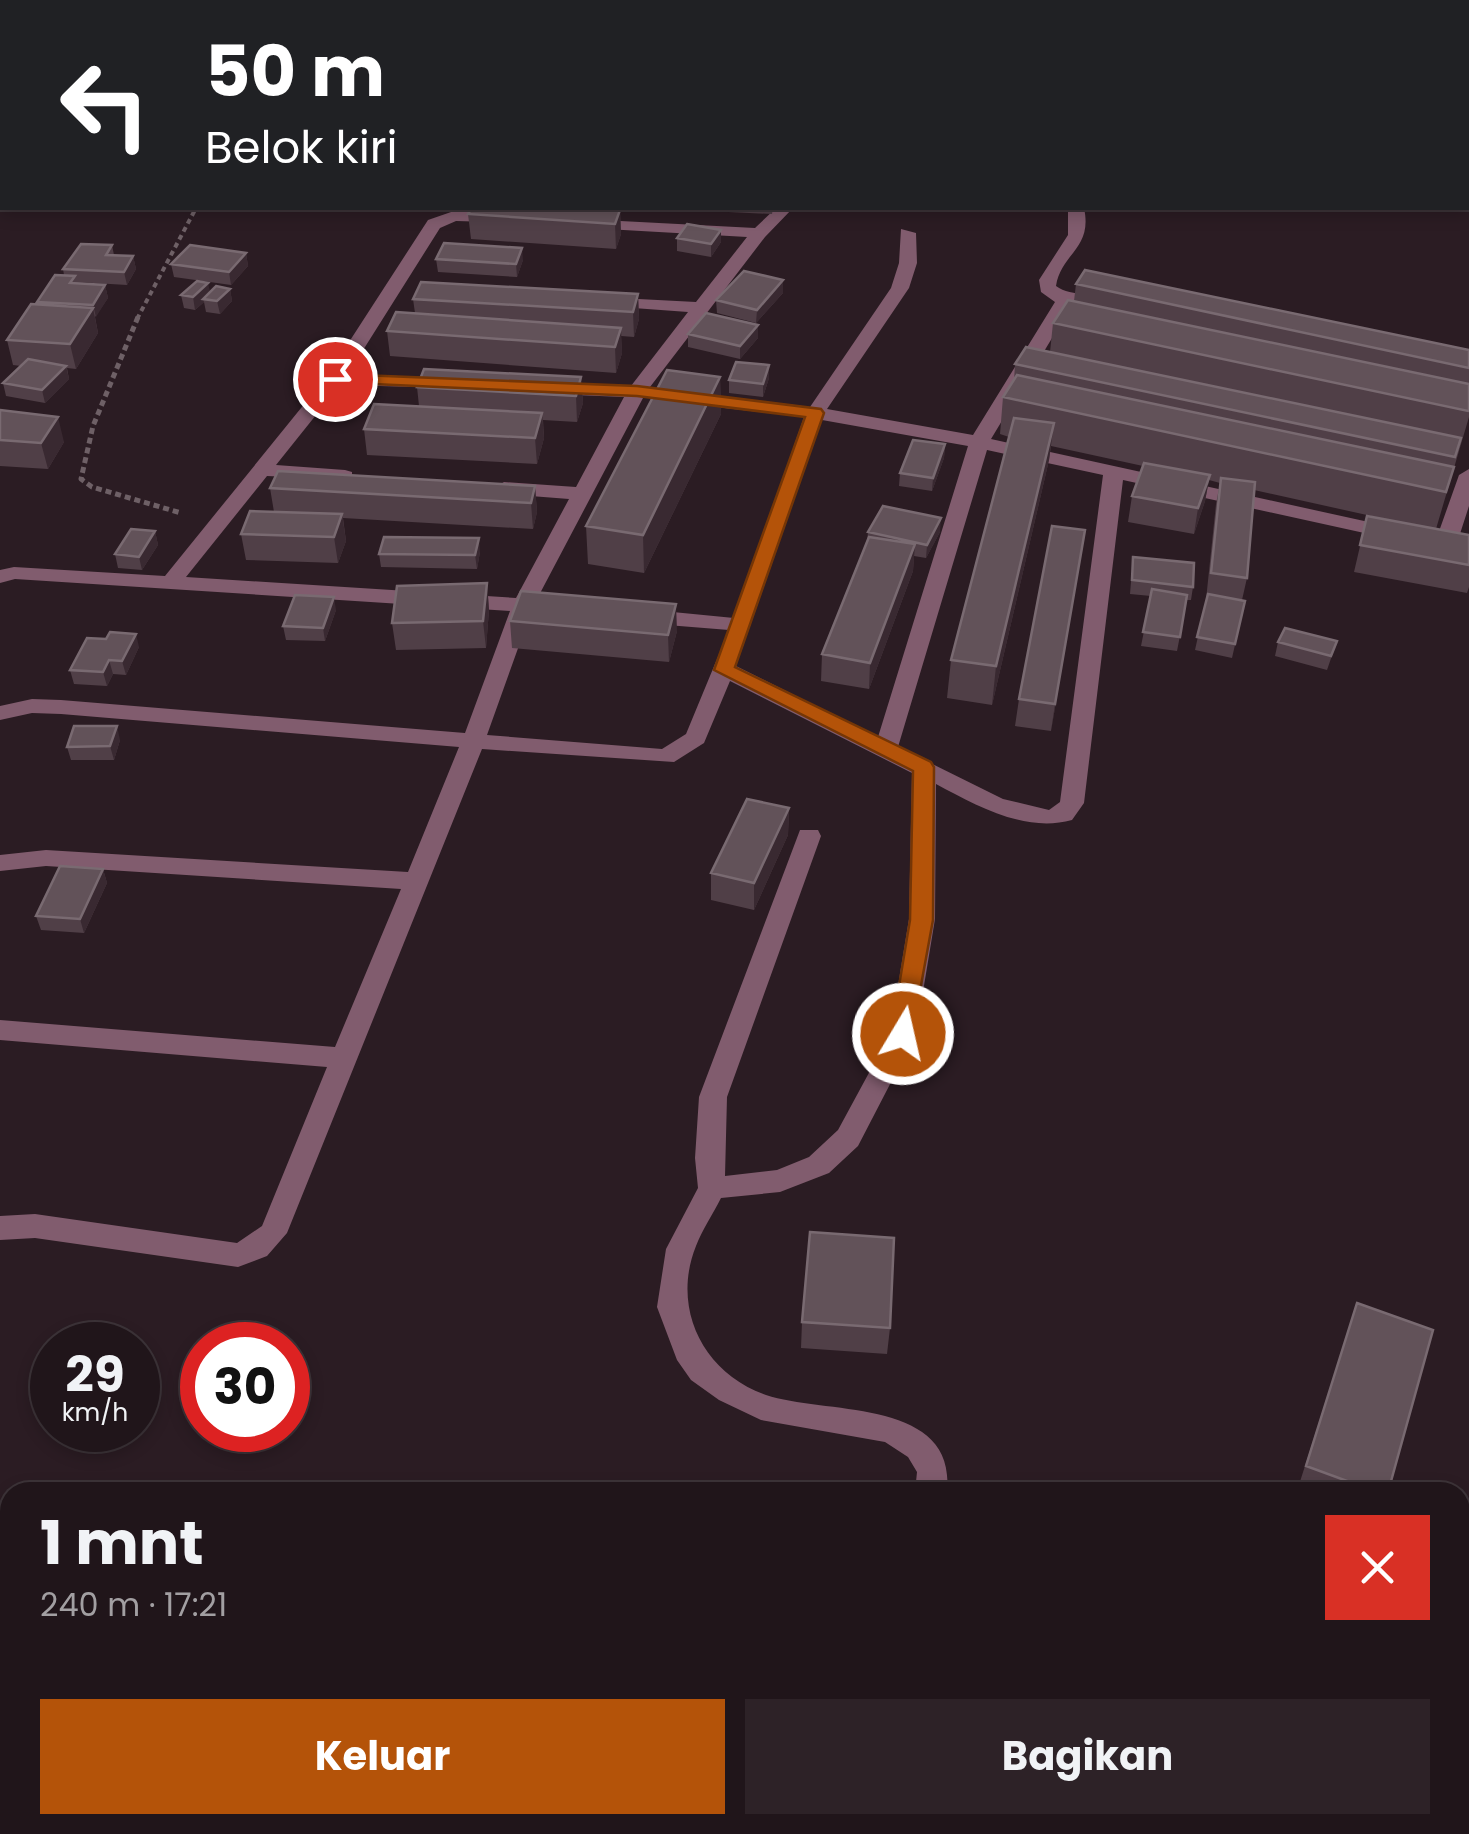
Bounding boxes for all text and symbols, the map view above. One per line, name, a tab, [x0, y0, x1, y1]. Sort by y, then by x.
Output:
text: 50 m	[205, 22, 385, 121]
icon: left	[40, 40, 170, 170]
text: Belok kiri	[205, 116, 398, 179]
pin	[293, 337, 378, 422]
icon: arrive	[308, 352, 363, 407]
position arrow	[851, 982, 955, 1086]
speed limit sign: 30	[180, 1322, 310, 1452]
text: 29	[65, 1339, 125, 1410]
text: km/h	[62, 1395, 128, 1430]
text: 1 mnt	[40, 1501, 204, 1585]
button: close	[1325, 1515, 1430, 1620]
text: 240 m · 17:21	[40, 1582, 227, 1627]
button: Keluar	[40, 1699, 725, 1814]
button: Bagikan	[745, 1699, 1430, 1814]

